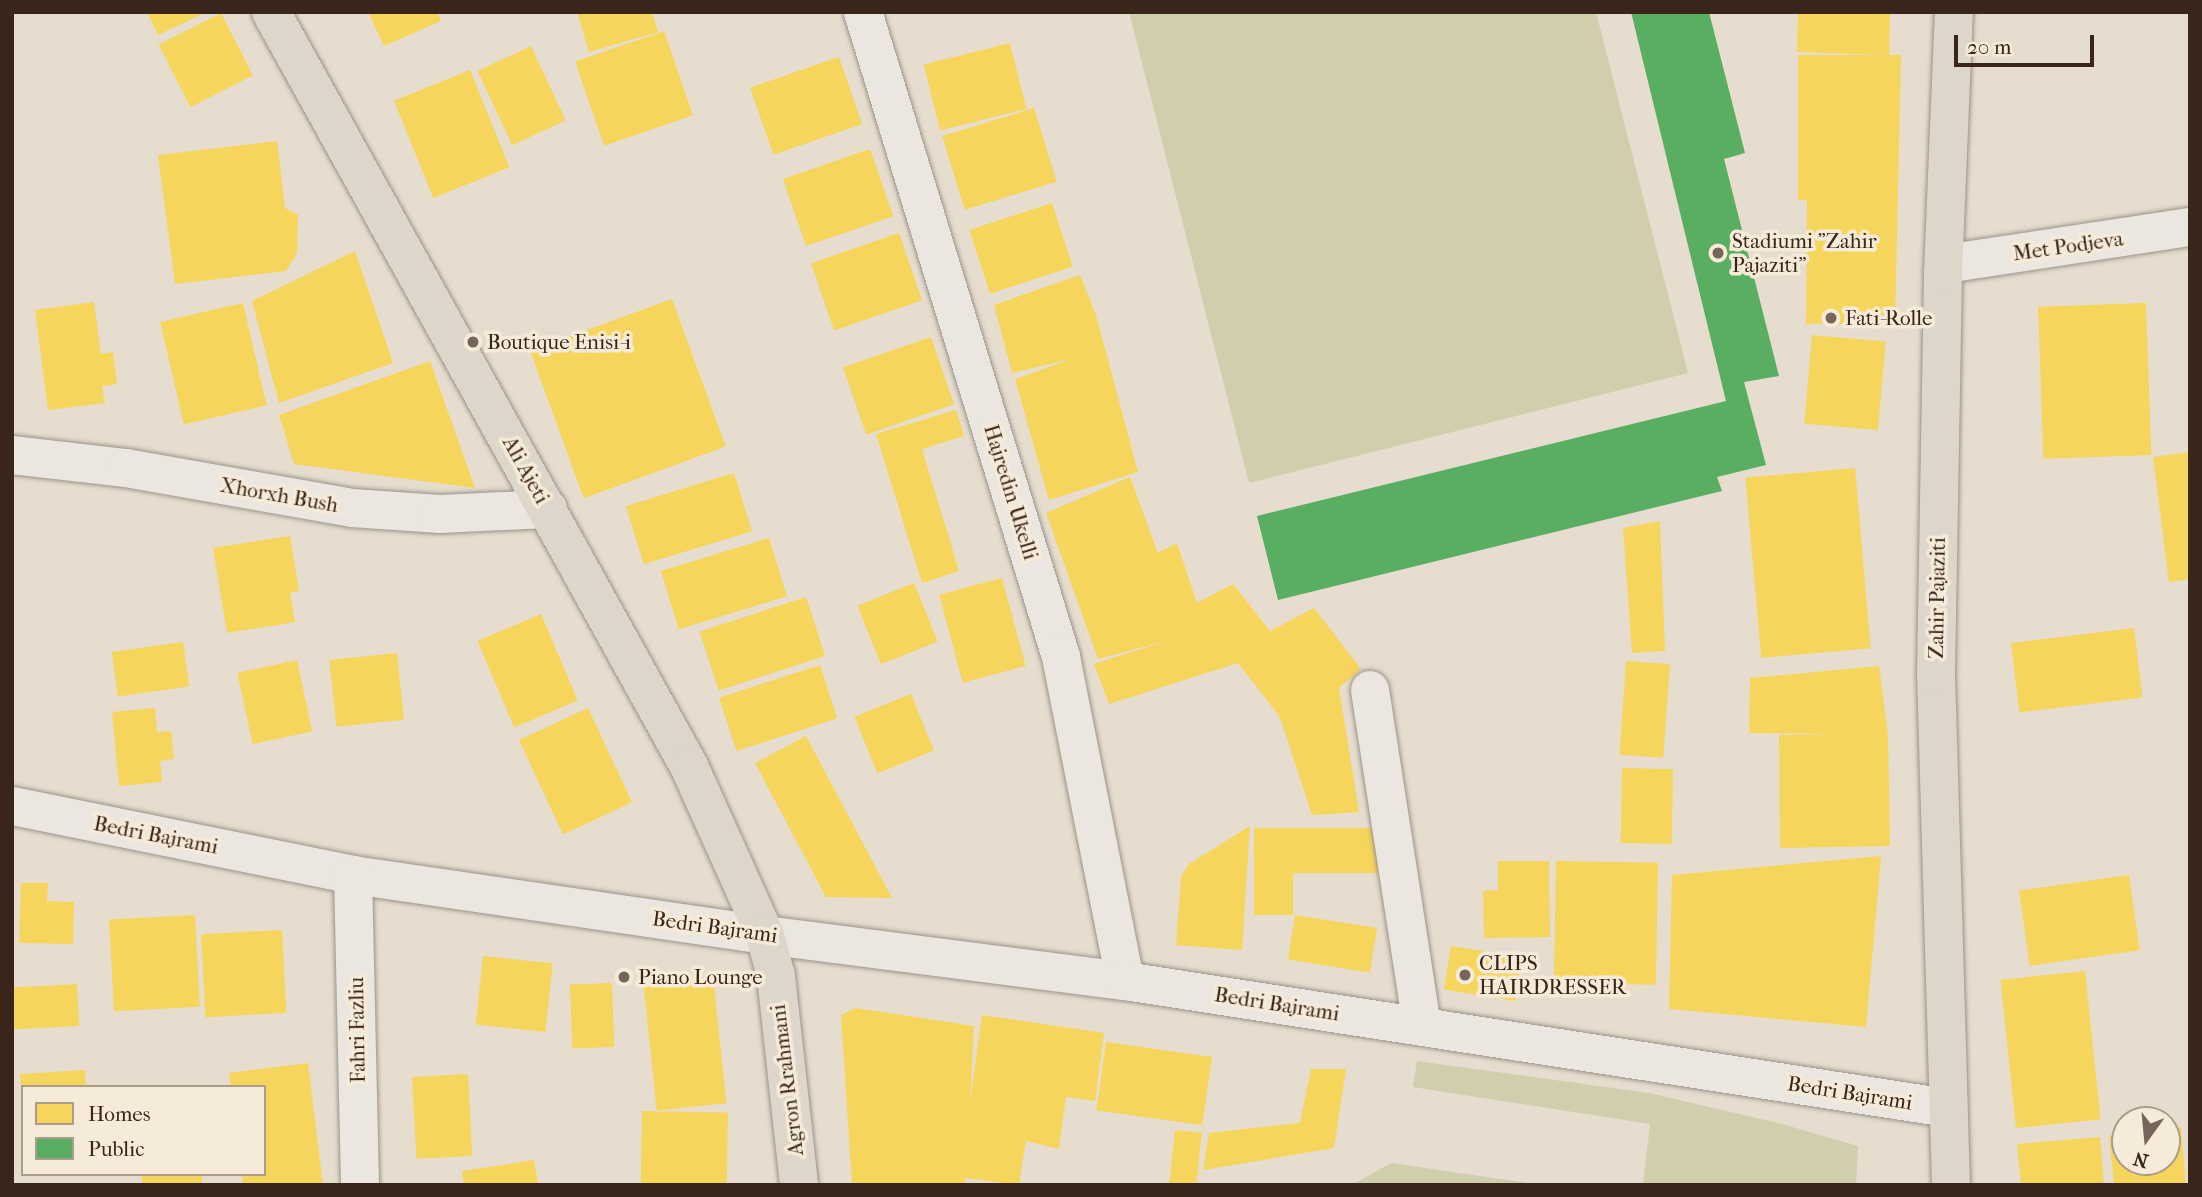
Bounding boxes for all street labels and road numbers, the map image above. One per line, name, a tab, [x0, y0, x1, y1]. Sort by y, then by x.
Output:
street label: Met Podjeva	[2011, 226, 2125, 266]
street label: Hajredin Ukelli	[978, 421, 1044, 563]
street label: Ali Ajeti	[497, 432, 555, 508]
street label: Xhorxh Bush	[218, 472, 340, 518]
street label: Zahir Pajaziti	[1923, 537, 1951, 659]
street label: Bedri Bajrami	[92, 811, 220, 859]
street label: Bedri Bajrami	[651, 906, 779, 948]
street label: Fahri Fazliu	[343, 977, 371, 1083]
street label: Bedri Bajrami	[1213, 982, 1341, 1026]
street label: Agron Rrahmani	[765, 1003, 809, 1157]
street label: Bedri Bajrami	[1786, 1071, 1914, 1115]

